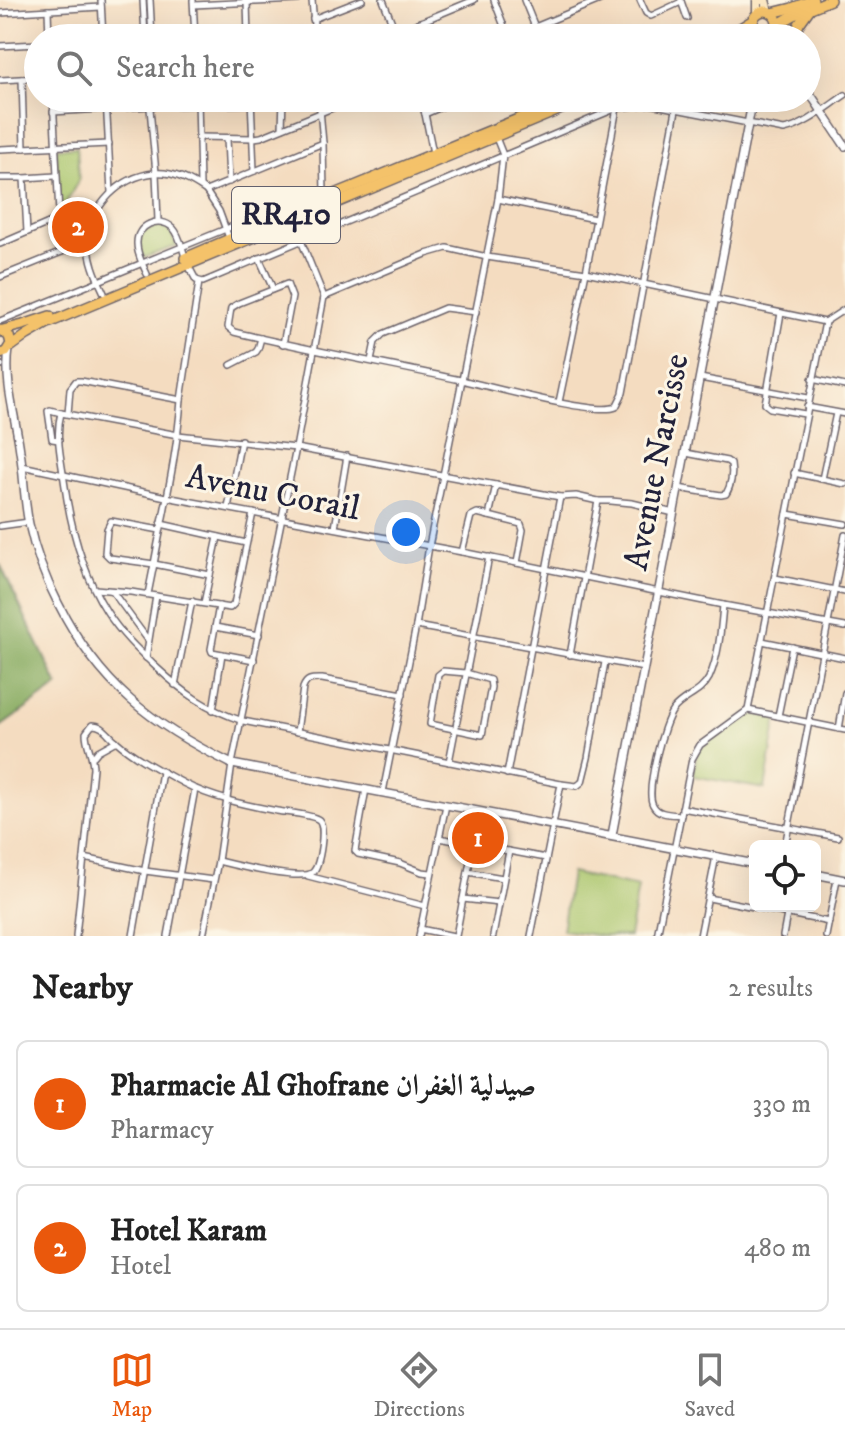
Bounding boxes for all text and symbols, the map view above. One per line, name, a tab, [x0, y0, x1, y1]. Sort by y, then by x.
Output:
search box	[24, 24, 821, 112]
icon: search	[52, 46, 96, 90]
text: Search here	[116, 50, 255, 87]
road number: RR410	[232, 187, 340, 243]
pin: 2	[52, 197, 104, 257]
street label: Avenue Narcisse	[615, 350, 699, 574]
street label: Avenu Corail	[182, 456, 364, 531]
your location	[386, 512, 426, 552]
pin: 1	[452, 808, 504, 868]
map controls	[749, 840, 821, 912]
button: locate	[749, 840, 821, 912]
text: Nearby	[32, 967, 133, 1009]
text: 2 results	[728, 972, 813, 1005]
text: Pharmacie Al Ghofrane صيدلية الغفران	[110, 1068, 536, 1105]
text: 1	[55, 1088, 65, 1121]
text: 330 m	[753, 1088, 811, 1121]
text: Pharmacy	[110, 1114, 214, 1147]
text: Hotel Karam	[110, 1213, 267, 1250]
text: 2	[54, 1232, 66, 1265]
text: 480 m	[744, 1232, 811, 1265]
text: Hotel	[110, 1250, 171, 1283]
tab: Map	[110, 1348, 154, 1423]
tab: Directions	[374, 1348, 465, 1423]
tab: Saved	[685, 1348, 735, 1423]

